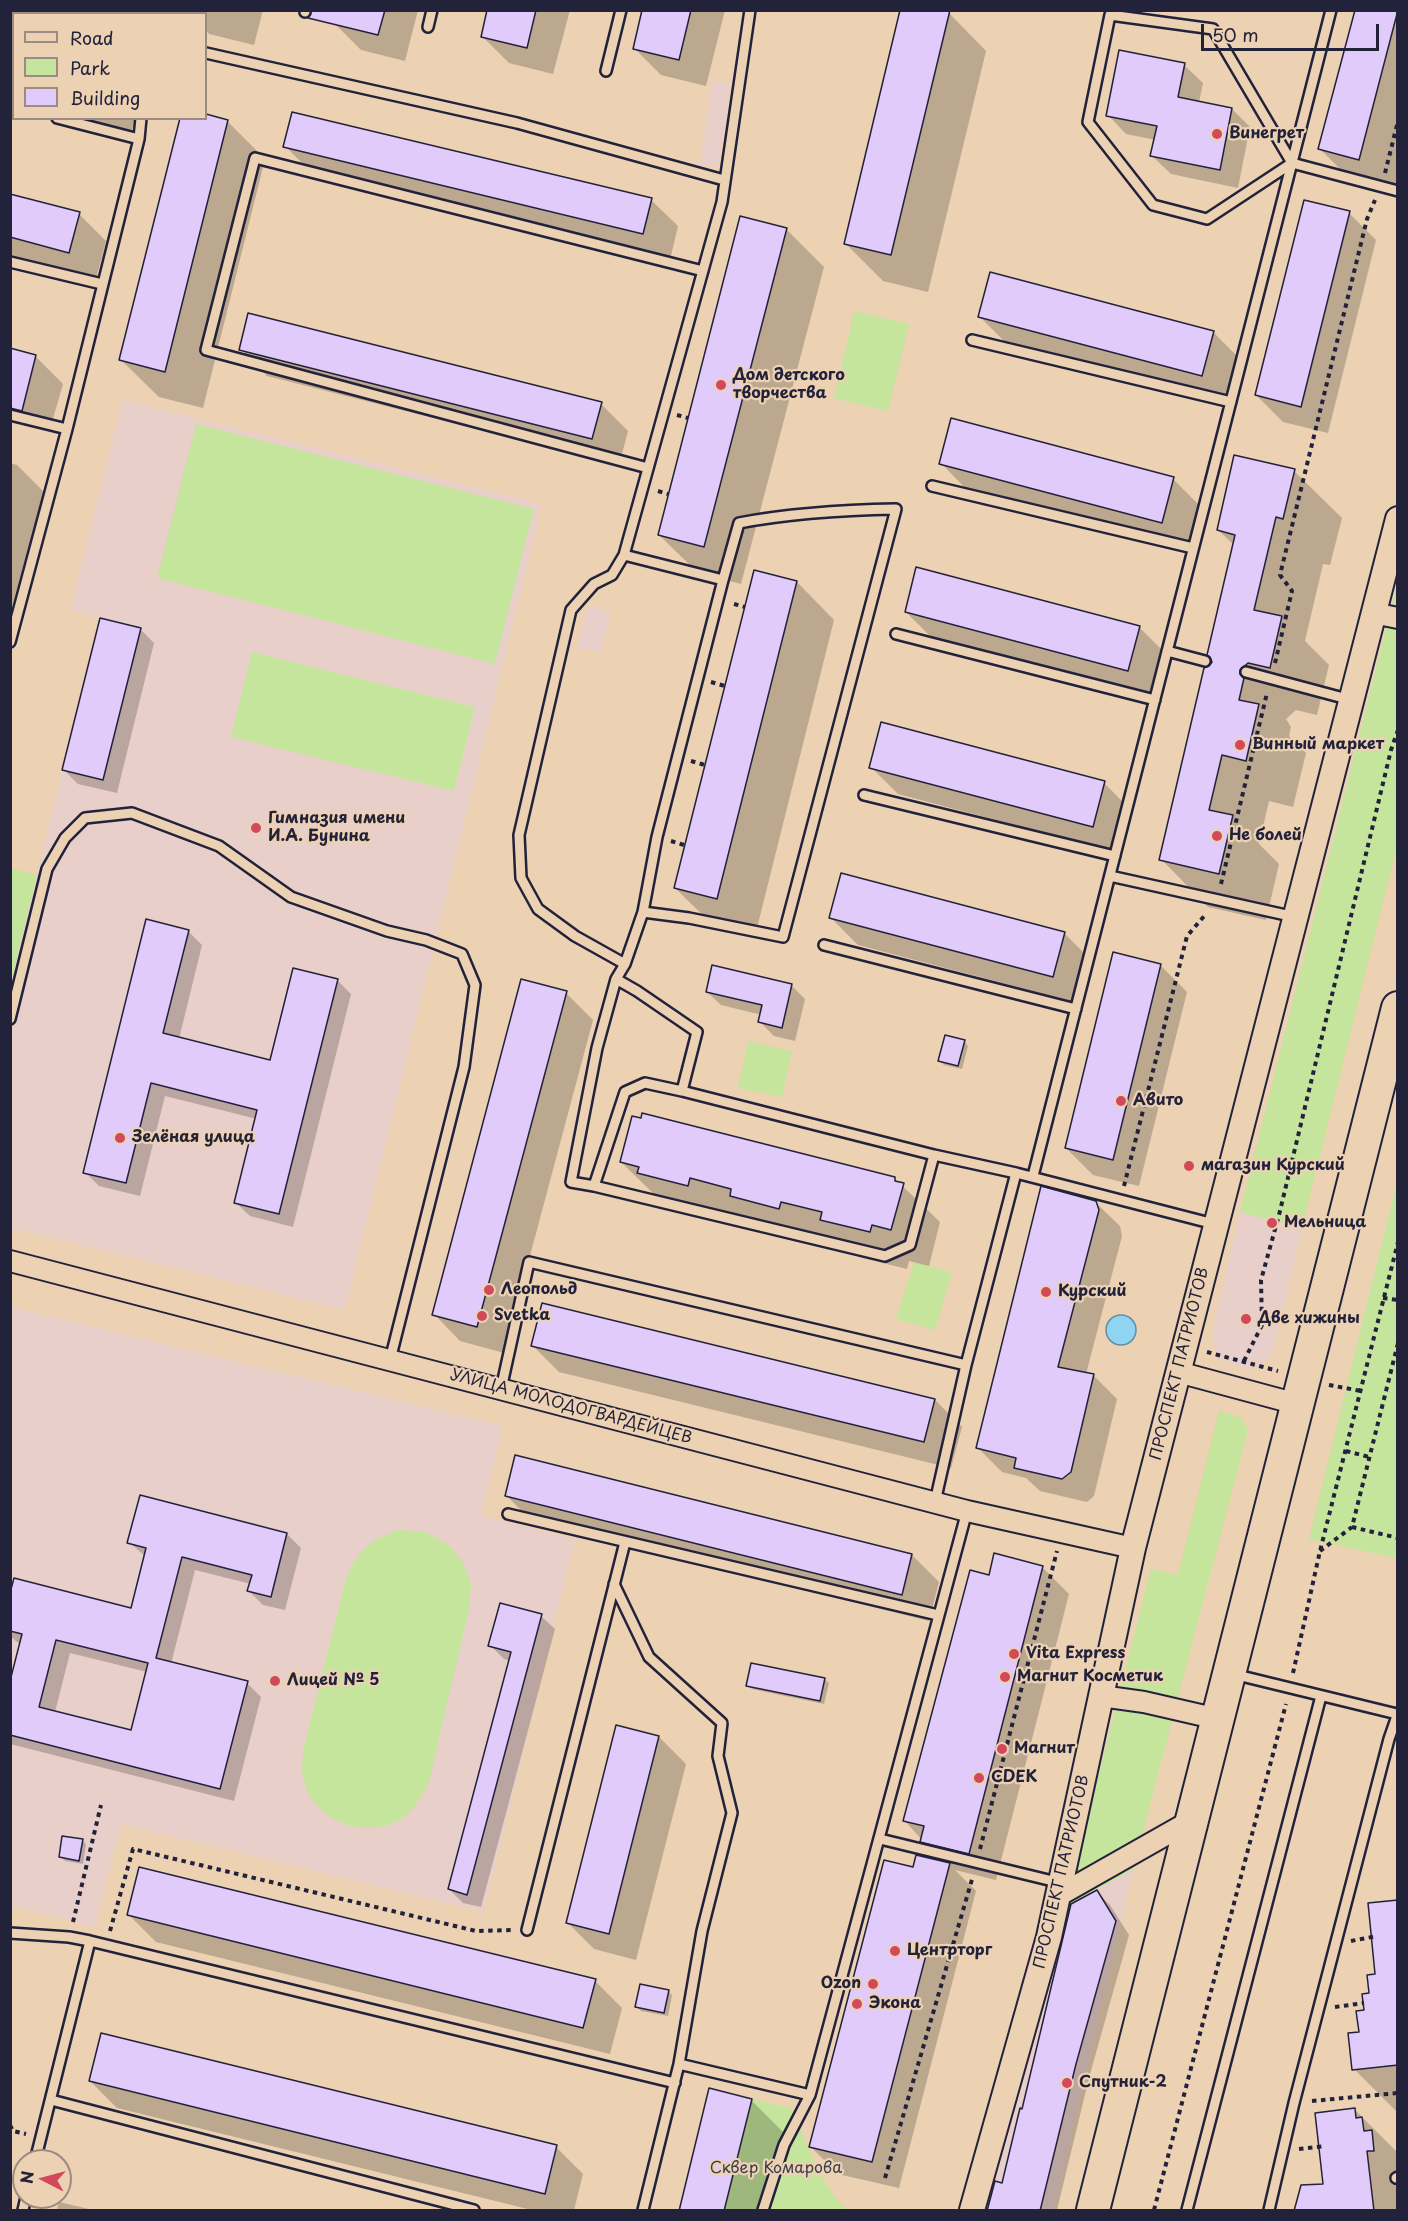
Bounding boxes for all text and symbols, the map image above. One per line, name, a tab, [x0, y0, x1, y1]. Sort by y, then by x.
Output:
legend	[12, 12, 207, 120]
scale bar	[1204, 12, 1382, 50]
text: 50 m	[1212, 21, 1259, 48]
text: Road	[70, 24, 114, 51]
text: Park	[70, 54, 110, 81]
text: Building	[70, 84, 140, 111]
place label: Винегрет	[1229, 124, 1304, 144]
marker: Винегрет	[1210, 127, 1224, 141]
place label: Дом детского творчества	[733, 366, 845, 404]
marker: Дом детского творчества	[714, 378, 728, 392]
place label: Винный маркет	[1252, 735, 1384, 755]
marker: Винный маркет	[1233, 738, 1247, 752]
place label: Гимназия имени И.А. Бунина	[268, 809, 405, 847]
marker: Гимназия имени И.А. Бунина	[249, 821, 263, 835]
place label: Не болей	[1229, 826, 1302, 846]
marker: Не болей	[1210, 829, 1224, 843]
place label: Авито	[1133, 1091, 1183, 1111]
marker: Авито	[1114, 1094, 1128, 1108]
place label: Зелёная улица	[132, 1128, 255, 1148]
marker: Зелёная улица	[113, 1131, 127, 1145]
place label: магазин Курский	[1201, 1156, 1345, 1176]
marker: магазин Курский	[1182, 1159, 1196, 1173]
place label: Мельница	[1284, 1213, 1366, 1233]
marker: Мельница	[1265, 1216, 1279, 1230]
street label: ПРОСПЕКТ ПАТРИОТОВ	[1147, 1266, 1213, 1462]
place label: Леопольд	[501, 1280, 577, 1300]
place label: Курский	[1058, 1282, 1127, 1302]
marker: Леопольд	[482, 1283, 496, 1297]
marker: Курский	[1039, 1285, 1053, 1299]
place label: Svetka	[494, 1306, 550, 1326]
marker: Svetka	[475, 1309, 489, 1323]
place label: Две хижины	[1258, 1309, 1360, 1329]
marker: Две хижины	[1239, 1312, 1253, 1326]
street label: УЛИЦА МОЛОДОГВАРДЕЙЦЕВ	[448, 1365, 694, 1449]
place label: Vita Express	[1026, 1644, 1125, 1664]
marker: Vita Express	[1007, 1647, 1021, 1661]
place label: Магнит Косметик	[1017, 1667, 1163, 1687]
marker: Магнит Косметик	[998, 1670, 1012, 1684]
place label: Лицей № 5	[287, 1671, 379, 1691]
marker: Лицей № 5	[268, 1674, 282, 1688]
place label: Магнит	[1014, 1739, 1075, 1759]
marker: Магнит	[995, 1742, 1009, 1756]
place label: CDEK	[991, 1768, 1037, 1788]
marker: CDEK	[972, 1771, 986, 1785]
street label: ПРОСПЕКТ ПАТРИОТОВ	[1030, 1773, 1094, 1971]
place label: Центрторг	[907, 1941, 992, 1961]
marker: Центрторг	[888, 1944, 902, 1958]
place label: Ozon	[821, 1974, 861, 1994]
marker: Ozon	[866, 1977, 880, 1991]
place label: Экона	[869, 1994, 921, 2014]
marker: Экона	[850, 1997, 864, 2011]
place label: Спутник-2	[1079, 2073, 1167, 2093]
marker: Спутник-2	[1060, 2076, 1074, 2090]
north arrow	[12, 2149, 72, 2209]
park label: Сквер Комарова	[710, 2159, 842, 2179]
text: N	[13, 2170, 39, 2185]

